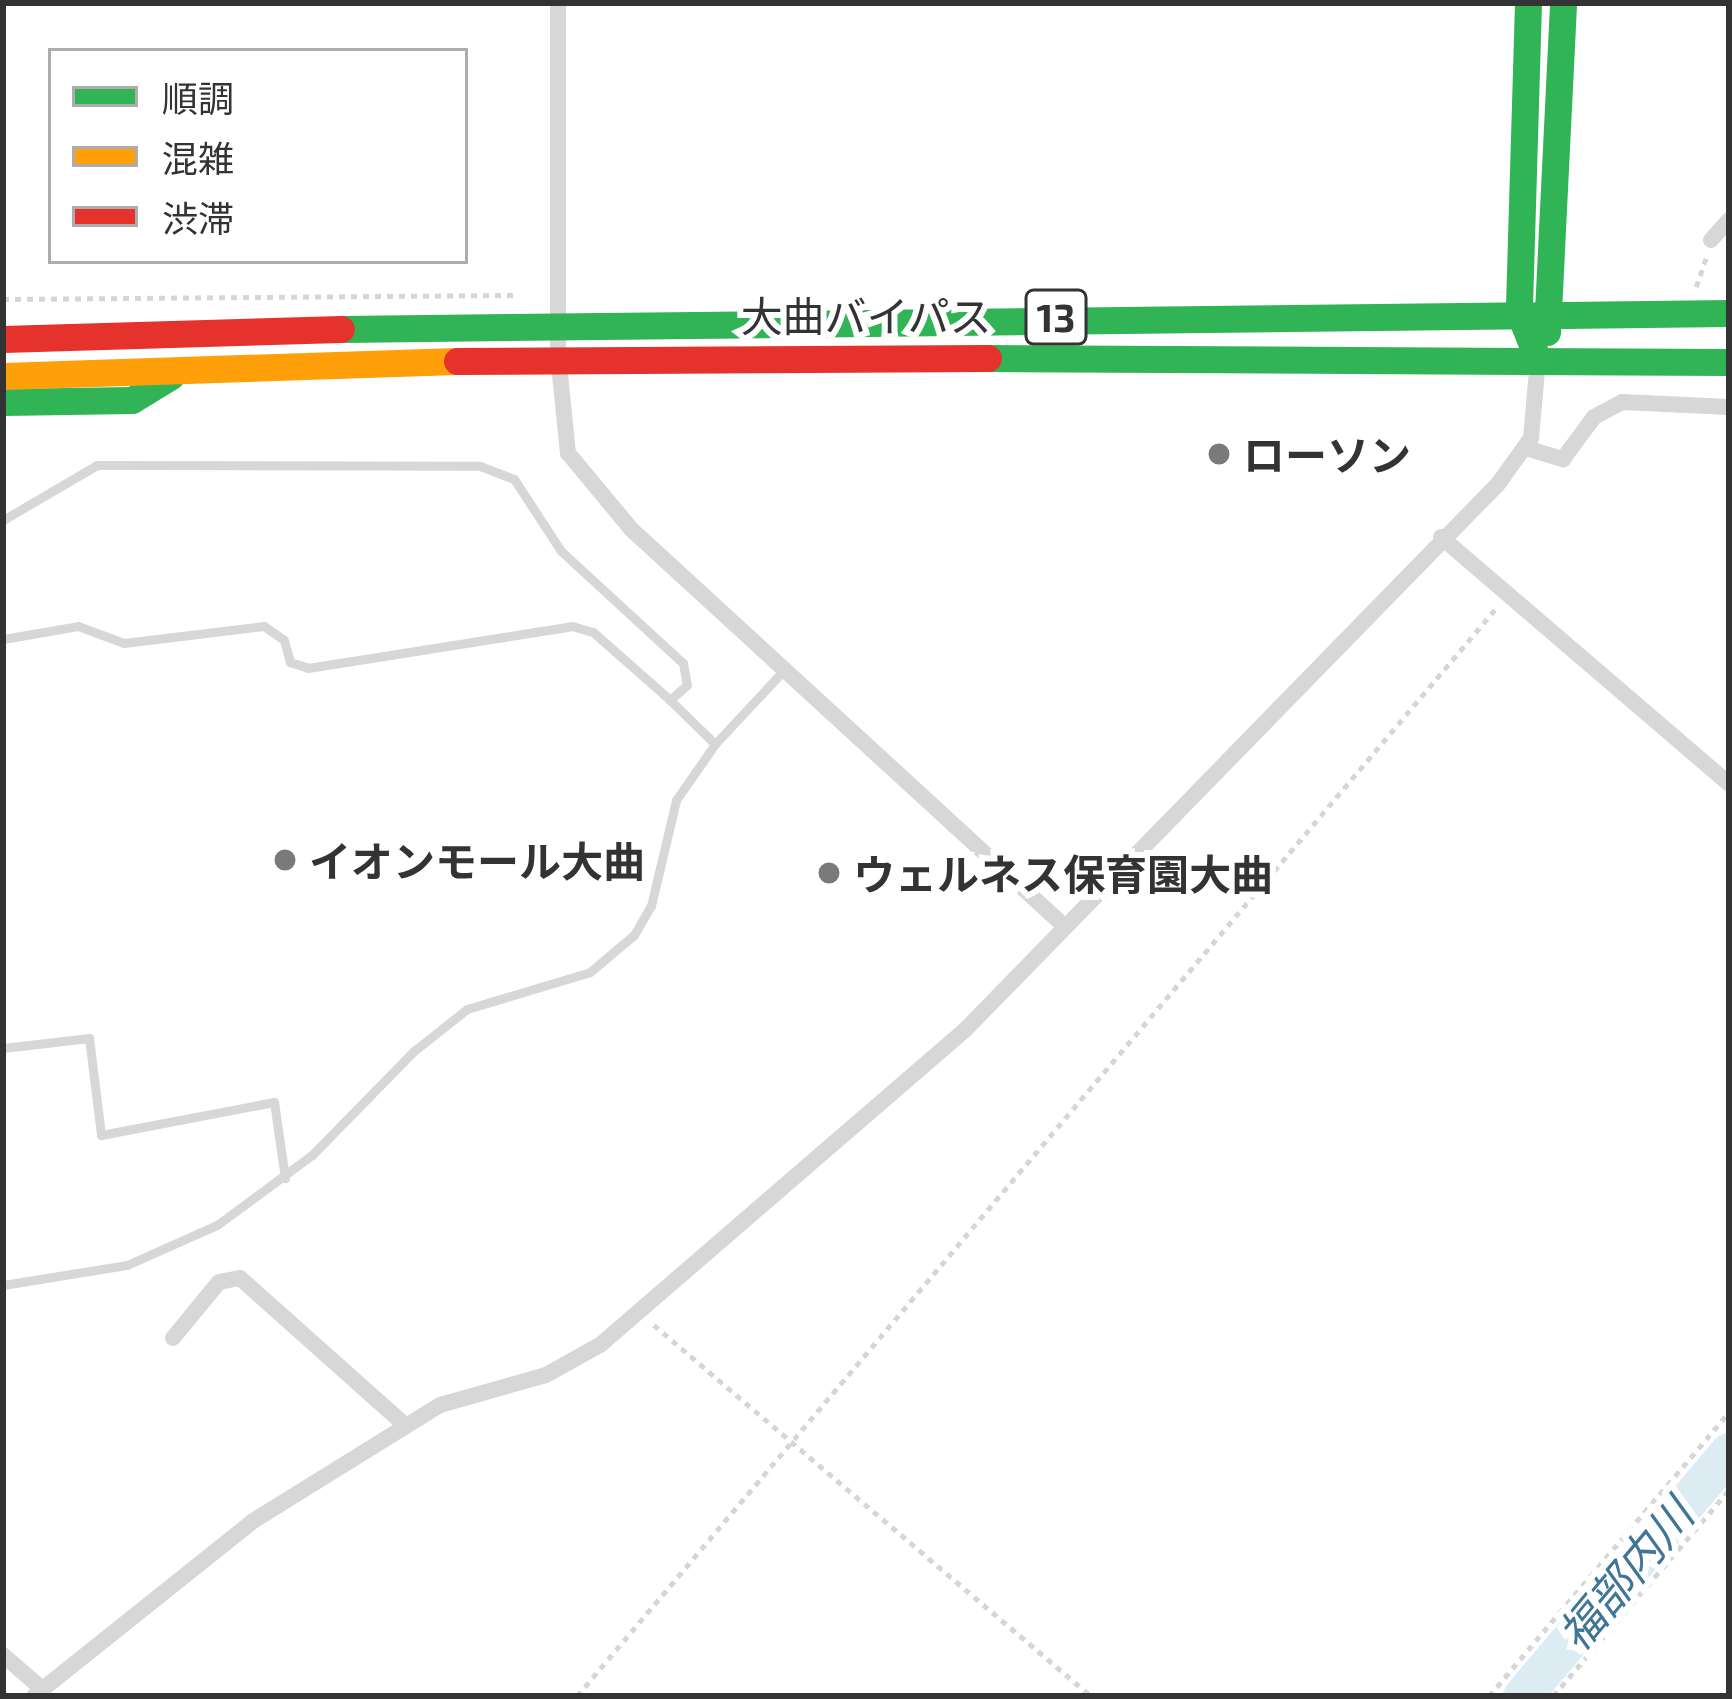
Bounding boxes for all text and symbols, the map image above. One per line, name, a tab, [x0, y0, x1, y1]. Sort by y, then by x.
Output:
legend	[48, 48, 468, 264]
text: 順調	[162, 76, 234, 119]
text: 混雑	[162, 136, 234, 179]
text: 渋滞	[162, 196, 234, 239]
road number: 13	[1023, 284, 1089, 350]
street label: 大曲バイパス	[740, 290, 992, 340]
place label: ローソン	[1243, 429, 1411, 479]
marker: ローソン	[1206, 441, 1232, 467]
place label: イオンモール大曲	[309, 835, 645, 885]
marker: イオンモール大曲	[272, 847, 298, 873]
place label: ウェルネス保育園大曲	[853, 848, 1273, 898]
marker: ウェルネス保育園大曲	[816, 860, 842, 886]
water label: 福部内川	[1546, 1488, 1704, 1660]

